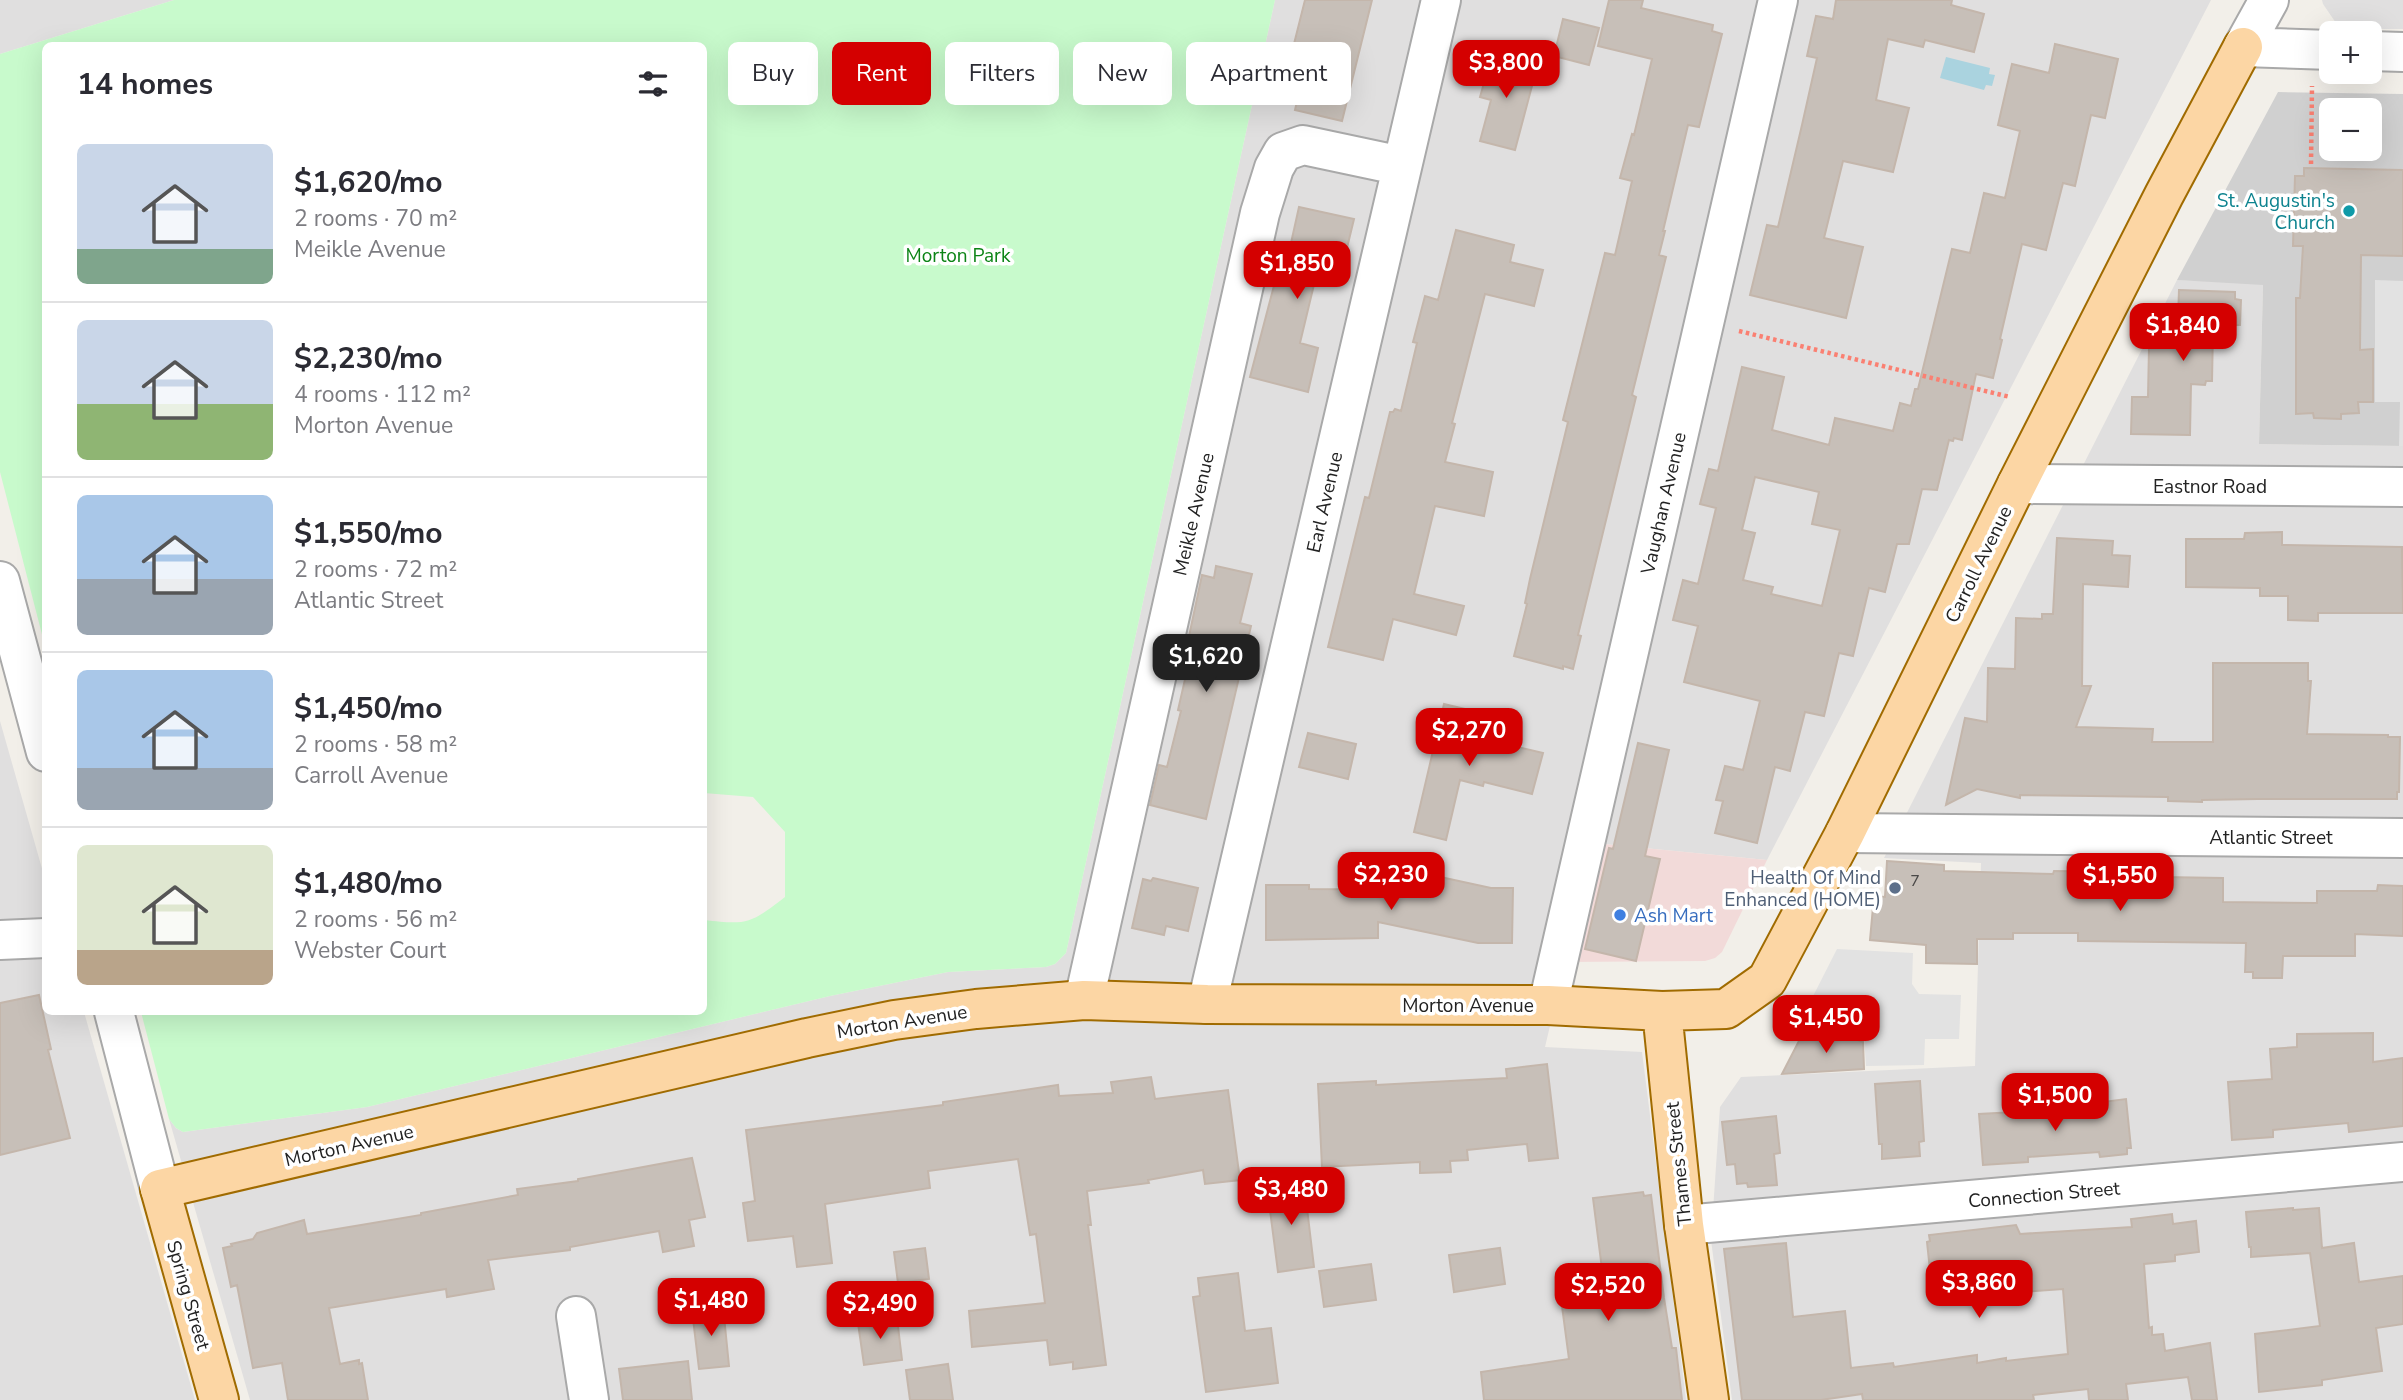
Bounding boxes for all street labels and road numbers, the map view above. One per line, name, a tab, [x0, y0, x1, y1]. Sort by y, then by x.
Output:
street label: Vaughan Avenue	[1635, 430, 1693, 578]
street label: Earl Avenue	[1301, 449, 1349, 555]
street label: Meikle Avenue	[1167, 450, 1221, 578]
street label: Eastnor Road	[2153, 474, 2267, 500]
street label: Carroll Avenue	[1939, 501, 2019, 627]
street label: Atlantic Street	[2209, 825, 2333, 851]
street label: Morton Avenue	[1402, 993, 1534, 1019]
street label: Morton Avenue	[835, 999, 969, 1045]
street label: Thames Street	[1660, 1100, 1698, 1227]
street label: Morton Avenue	[282, 1119, 416, 1173]
street label: Connection Street	[1967, 1175, 2121, 1215]
street label: Spring Street	[160, 1238, 216, 1353]

